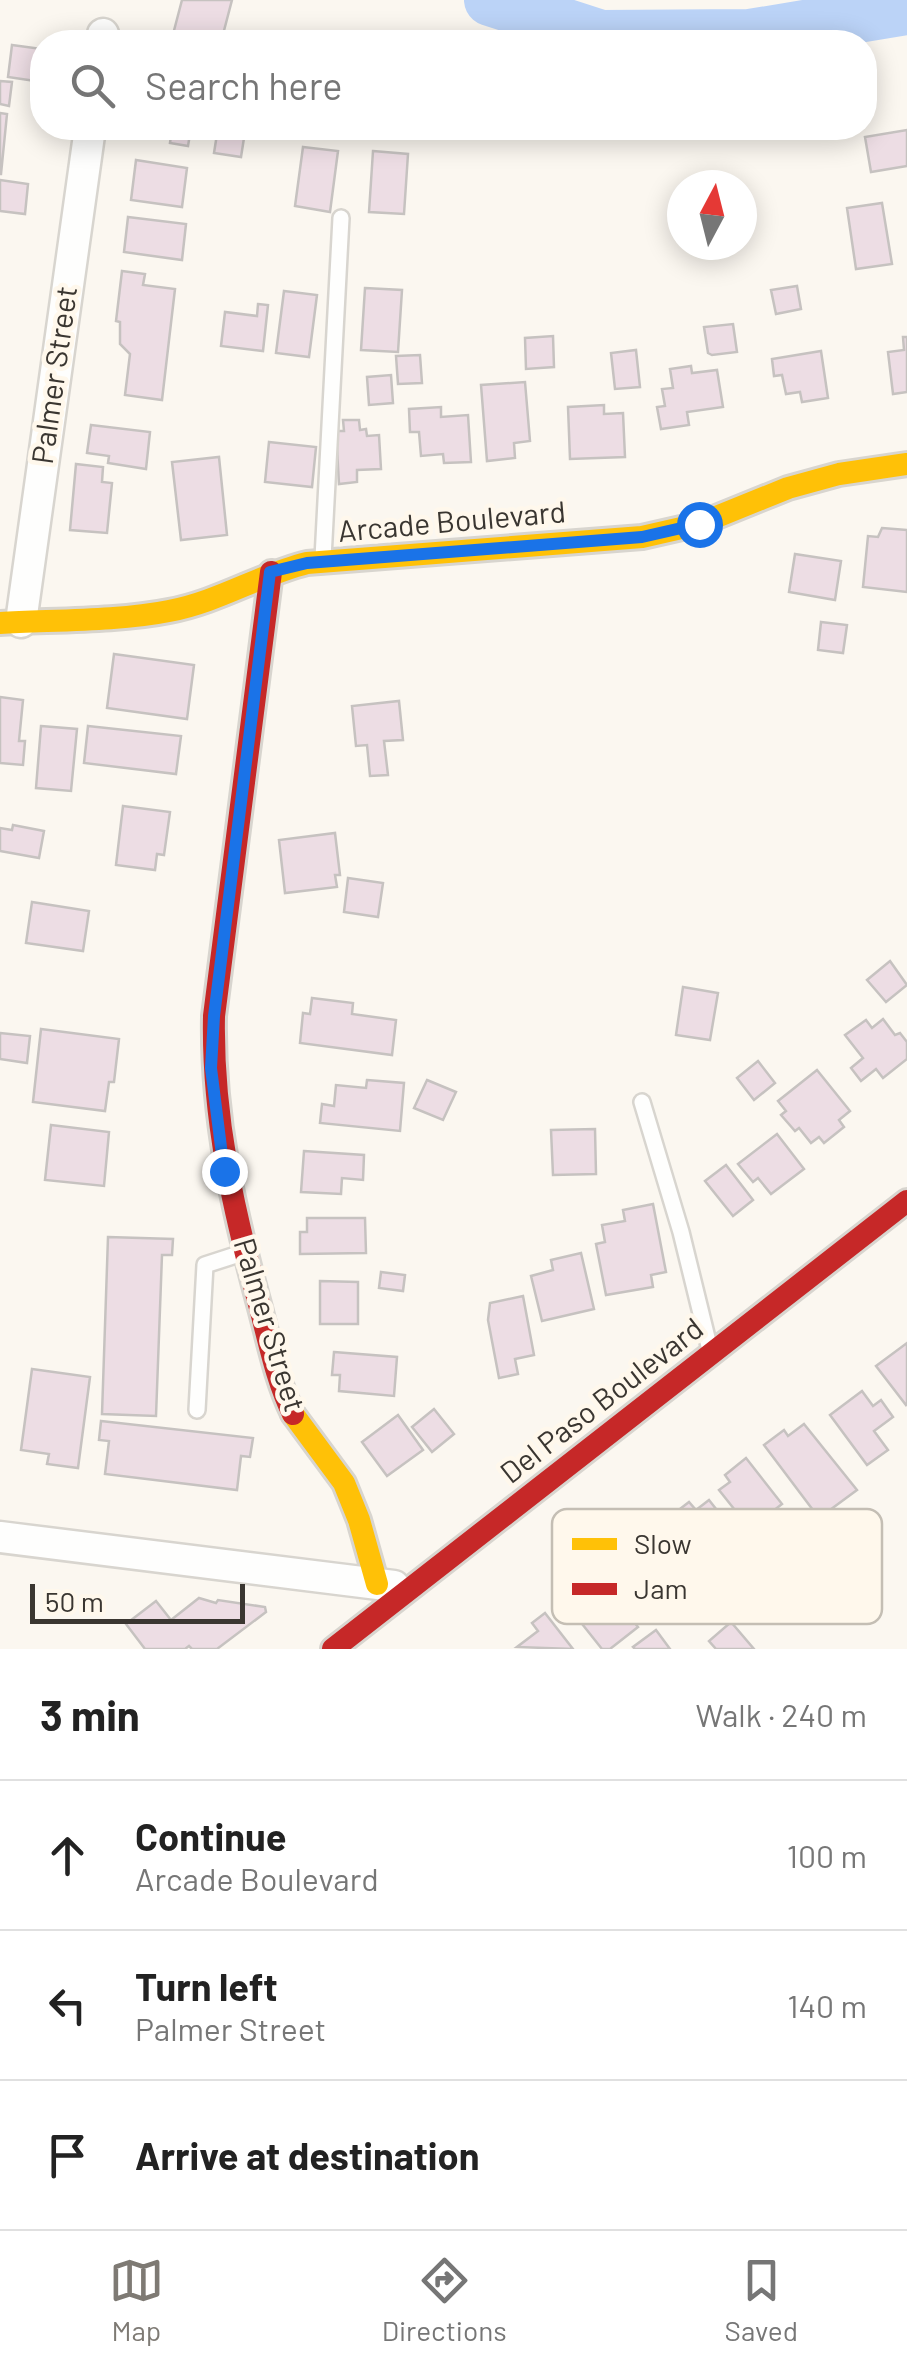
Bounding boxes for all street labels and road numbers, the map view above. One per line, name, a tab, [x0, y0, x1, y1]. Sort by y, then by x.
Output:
street label: Palmer Street	[23, 283, 83, 466]
street label: Arcade Boulevard	[336, 492, 567, 548]
street label: Palmer Street	[227, 1233, 314, 1415]
street label: Del Paso Boulevard	[492, 1309, 709, 1490]

